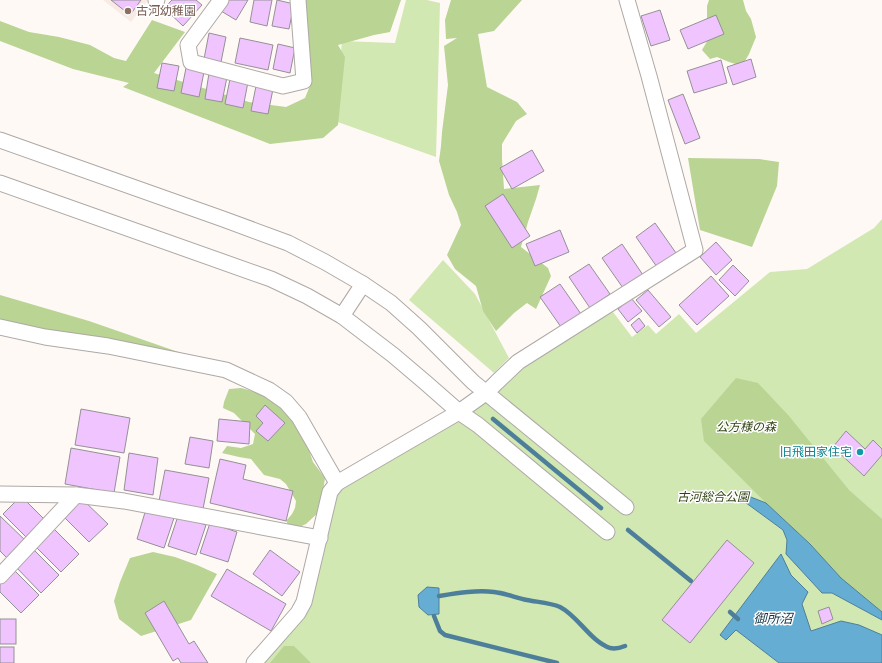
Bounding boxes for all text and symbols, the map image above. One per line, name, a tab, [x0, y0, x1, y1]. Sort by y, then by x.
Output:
place label: 古河幼稚園	[136, 4, 196, 18]
marker: 古河幼稚園	[123, 6, 133, 16]
park label: 公方様の森	[716, 420, 777, 434]
place label: 旧飛田家住宅	[780, 445, 852, 459]
marker: 旧飛田家住宅	[855, 447, 865, 457]
park label: 古河総合公園	[677, 490, 751, 504]
water label: 御所沼	[753, 611, 794, 626]

